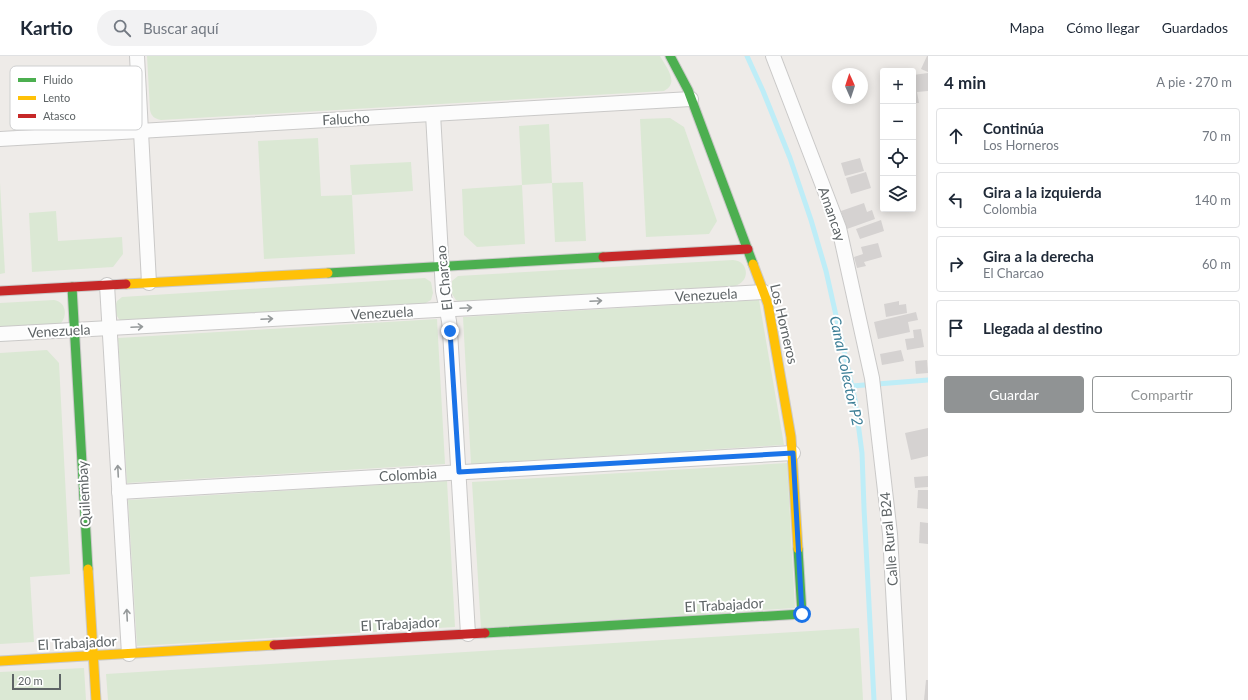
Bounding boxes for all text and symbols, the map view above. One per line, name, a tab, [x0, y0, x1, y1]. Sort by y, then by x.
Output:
search box	[97, 10, 377, 46]
text: Kartio	[20, 16, 73, 39]
icon: search	[111, 17, 133, 39]
text: Buscar aquí	[143, 19, 219, 37]
text: Mapa	[1010, 19, 1044, 36]
text: Cómo llegar	[1066, 19, 1140, 36]
text: Guardados	[1162, 19, 1228, 36]
legend	[10, 66, 142, 130]
north arrow	[832, 68, 868, 104]
map controls	[880, 68, 916, 212]
button: +	[880, 68, 916, 104]
text: 4 min	[944, 72, 986, 93]
text: Fluido	[43, 73, 73, 86]
text: A pie · 270 m	[1156, 74, 1232, 90]
text: Lento	[43, 91, 70, 104]
button: −	[880, 104, 916, 140]
text: Atasco	[43, 109, 76, 122]
street label: Falucho	[322, 109, 370, 128]
text: Continúa	[983, 119, 1044, 137]
icon: ahead	[945, 125, 967, 147]
text: 70 m	[1202, 128, 1231, 144]
text: Los Horneros	[983, 137, 1059, 153]
button: locate	[880, 140, 916, 176]
button: layers	[880, 176, 916, 212]
text: Gira a la izquierda	[983, 183, 1102, 201]
street label: Amancay	[815, 184, 850, 244]
icon: left	[945, 189, 967, 211]
text: 140 m	[1194, 192, 1231, 208]
text: Colombia	[983, 201, 1037, 217]
street label: El Charcao	[432, 245, 455, 311]
text: Gira a la derecha	[983, 247, 1094, 265]
icon: right	[945, 253, 967, 275]
text: 60 m	[1202, 256, 1231, 272]
text: El Charcao	[983, 265, 1044, 281]
street label: Los Horneros	[767, 282, 802, 366]
street label: Venezuela	[674, 284, 738, 305]
one-way arrow	[589, 298, 602, 305]
street label: Venezuela	[350, 302, 414, 323]
one-way arrow	[459, 305, 472, 312]
water label: Canal Colector P2	[827, 314, 867, 427]
one-way arrow	[260, 316, 273, 323]
icon: arrive	[945, 317, 967, 339]
text: Llegada al destino	[983, 319, 1103, 337]
street label: Venezuela	[27, 320, 91, 341]
route end	[441, 322, 459, 340]
one-way arrow	[130, 323, 143, 330]
button: Guardar	[944, 376, 1084, 413]
button: Compartir	[1092, 376, 1232, 413]
street label: Quilembay	[73, 460, 94, 528]
street label: Colombia	[379, 464, 437, 485]
one-way arrow	[115, 465, 122, 478]
street label: Calle Rural B24	[876, 491, 901, 587]
street label: El Trabajador	[684, 594, 764, 615]
route start	[793, 605, 811, 623]
one-way arrow	[123, 609, 130, 622]
street label: El Trabajador	[360, 613, 440, 634]
street label: El Trabajador	[37, 632, 117, 653]
scale bar	[12, 672, 61, 691]
text: 20 m	[18, 674, 43, 687]

